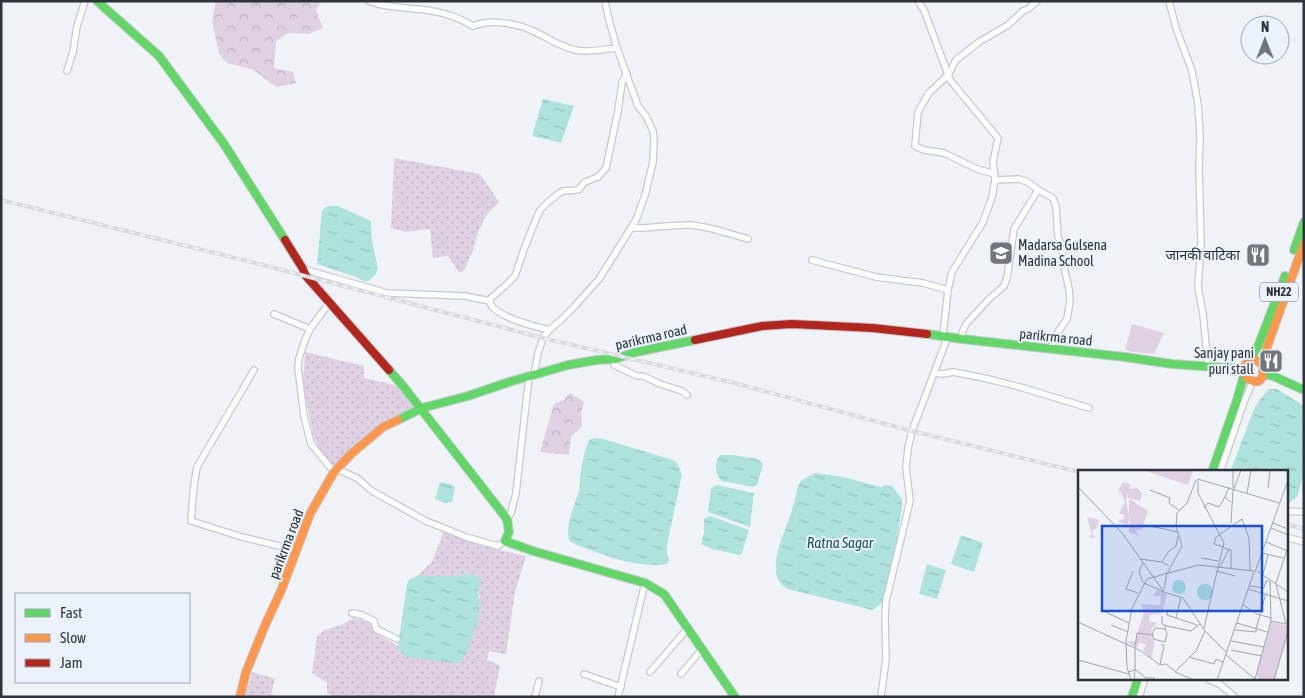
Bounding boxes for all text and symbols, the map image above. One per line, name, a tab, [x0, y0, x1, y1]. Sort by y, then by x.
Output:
north arrow	[1240, 15, 1290, 65]
text: N	[1261, 19, 1269, 35]
place label: Madarsa Gulsena Madina School	[1018, 237, 1107, 269]
school or university icon: Madarsa Gulsena Madina School	[988, 240, 1014, 266]
restaurant icon: जानकी वाटिका	[1245, 242, 1271, 268]
place label: जानकी वाटिका	[1165, 247, 1240, 263]
road number: NH22	[1260, 282, 1298, 302]
street label: parikrma road	[614, 321, 688, 353]
street label: parikrma road	[1019, 325, 1093, 349]
place label: Sanjay pani puri stall	[1194, 345, 1254, 377]
restaurant icon: Sanjay pani puri stall	[1258, 348, 1284, 374]
inset map	[1078, 470, 1288, 680]
street label: parikrma road	[265, 507, 307, 581]
water label: Ratna Sagar	[807, 534, 874, 551]
legend	[15, 593, 190, 683]
text: Fast	[60, 604, 82, 621]
text: Slow	[60, 629, 86, 646]
text: Jam	[60, 654, 83, 671]

